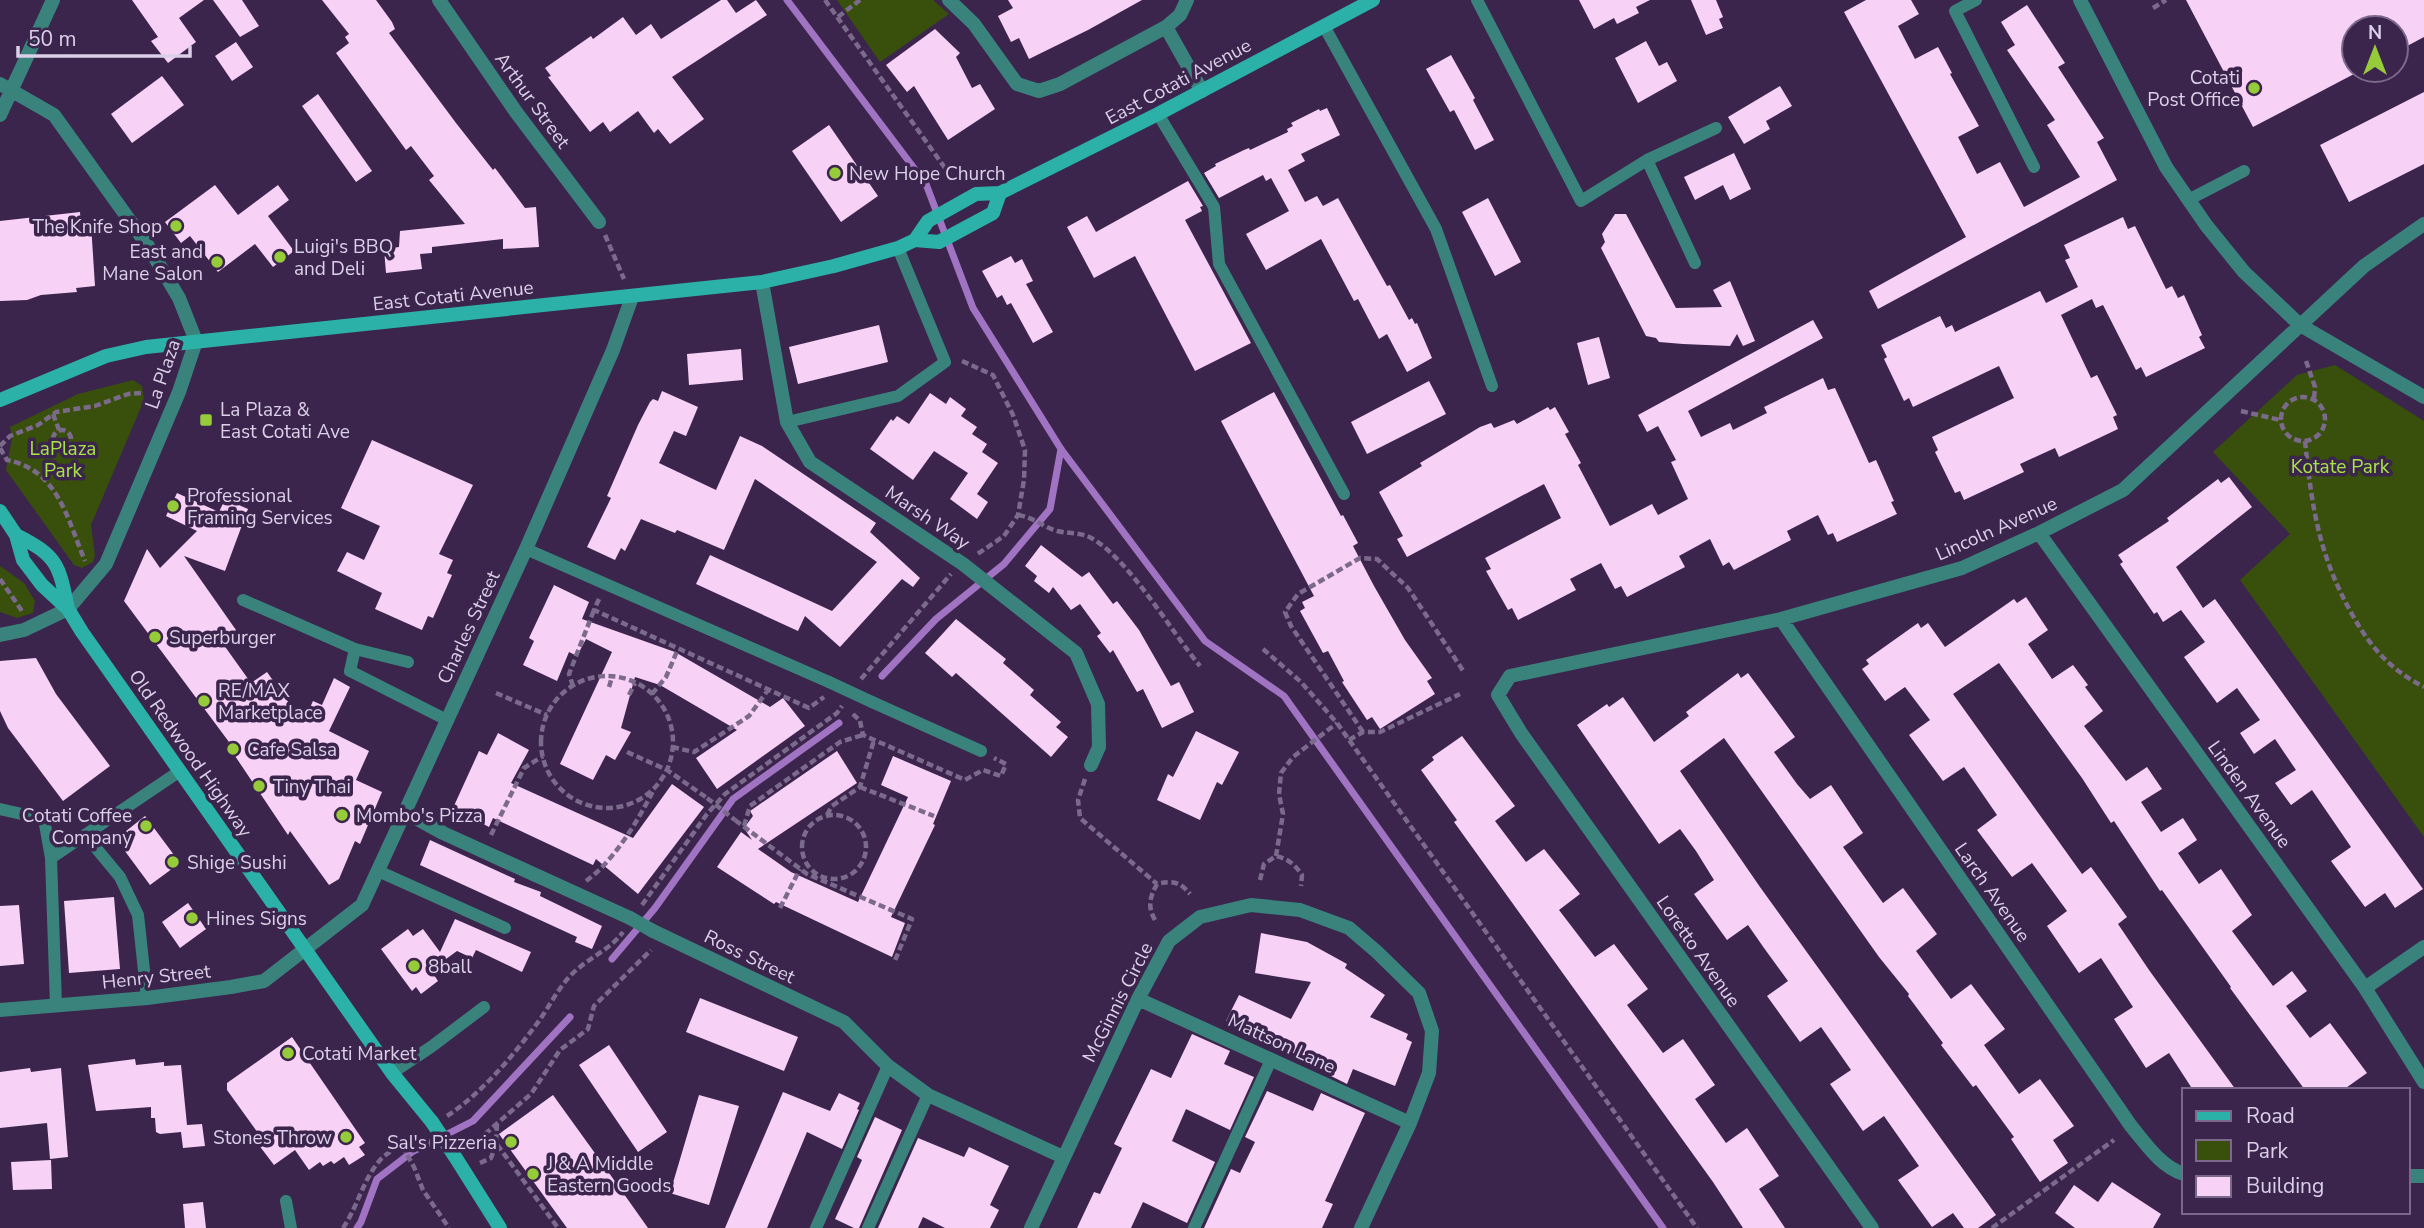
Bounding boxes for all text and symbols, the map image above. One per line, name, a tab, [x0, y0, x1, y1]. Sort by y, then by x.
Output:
scale bar	[18, 14, 189, 58]
north arrow	[2340, 14, 2410, 84]
text: N	[2368, 20, 2382, 46]
text: 50 m	[28, 25, 77, 53]
street label: East Cotati Avenue	[1101, 32, 1256, 131]
street label: Arthur Street	[489, 47, 576, 154]
place label: Cotati Post Office	[2147, 65, 2240, 113]
marker: Cotati Post Office	[2246, 80, 2262, 96]
place label: New Hope Church	[849, 161, 1006, 187]
marker: New Hope Church	[827, 165, 843, 181]
place label: The Knife Shop	[33, 214, 162, 240]
marker: The Knife Shop	[168, 218, 184, 234]
place label: Luigi's BBQ and Deli	[294, 234, 393, 282]
place label: East and Mane Salon	[102, 239, 203, 287]
marker: Luigi's BBQ and Deli	[272, 249, 288, 265]
marker: East and Mane Salon	[209, 254, 225, 270]
street label: East Cotati Avenue	[371, 275, 535, 317]
street label: La Plaza	[139, 336, 187, 412]
place label: La Plaza & East Cotati Ave	[220, 397, 350, 445]
marker: La Plaza & East Cotati Ave	[198, 412, 214, 428]
park label: LaPlaza Park	[30, 436, 96, 484]
park label: Kotate Park	[2291, 454, 2390, 480]
street label: Marsh Way	[880, 480, 975, 556]
place label: Professional Framing Services	[187, 483, 333, 531]
street label: Lincoln Avenue	[1931, 490, 2061, 567]
marker: Professional Framing Services	[165, 498, 181, 514]
street label: Charles Street	[431, 566, 507, 688]
place label: Superburger	[169, 625, 276, 651]
marker: Superburger	[147, 629, 163, 645]
street label: Old Redwood Highway	[122, 665, 258, 843]
place label: RE/MAX Marketplace	[218, 678, 323, 726]
marker: RE/MAX Marketplace	[196, 693, 212, 709]
street label: Linden Avenue	[2201, 736, 2297, 854]
place label: Cafe Salsa	[247, 737, 337, 763]
marker: Cafe Salsa	[225, 741, 241, 757]
place label: Tiny Thai	[273, 774, 351, 800]
marker: Tiny Thai	[251, 778, 267, 794]
place label: Cotati Coffee Company	[22, 803, 132, 851]
place label: Mombo's Pizza	[356, 803, 483, 829]
marker: Mombo's Pizza	[334, 807, 350, 823]
marker: Cotati Coffee Company	[138, 818, 154, 834]
street label: Larch Avenue	[1948, 838, 2036, 948]
place label: Shige Sushi	[187, 850, 287, 876]
marker: Shige Sushi	[165, 854, 181, 870]
street label: Loretto Avenue	[1650, 891, 1746, 1013]
place label: Hines Signs	[206, 906, 307, 932]
marker: Hines Signs	[184, 910, 200, 926]
street label: Ross Street	[700, 924, 800, 990]
street label: McGinnis Circle	[1076, 938, 1159, 1067]
place label: 8ball	[428, 954, 472, 980]
street label: Henry Street	[100, 958, 212, 996]
marker: 8ball	[406, 958, 422, 974]
street label: Mattson Lane	[1224, 1008, 1340, 1080]
place label: Cotati Market	[302, 1041, 417, 1067]
marker: Cotati Market	[280, 1045, 296, 1061]
legend	[2182, 1088, 2410, 1214]
text: Road	[2246, 1102, 2295, 1130]
place label: Stones Throw	[213, 1125, 332, 1151]
marker: Stones Throw	[338, 1129, 354, 1145]
place label: Sal's Pizzeria	[387, 1130, 497, 1156]
marker: Sal's Pizzeria	[503, 1134, 519, 1150]
text: Park	[2246, 1137, 2288, 1165]
place label: J & A Middle Eastern Goods	[546, 1151, 671, 1199]
marker: J & A Middle Eastern Goods	[525, 1166, 541, 1182]
text: Building	[2246, 1172, 2324, 1200]

